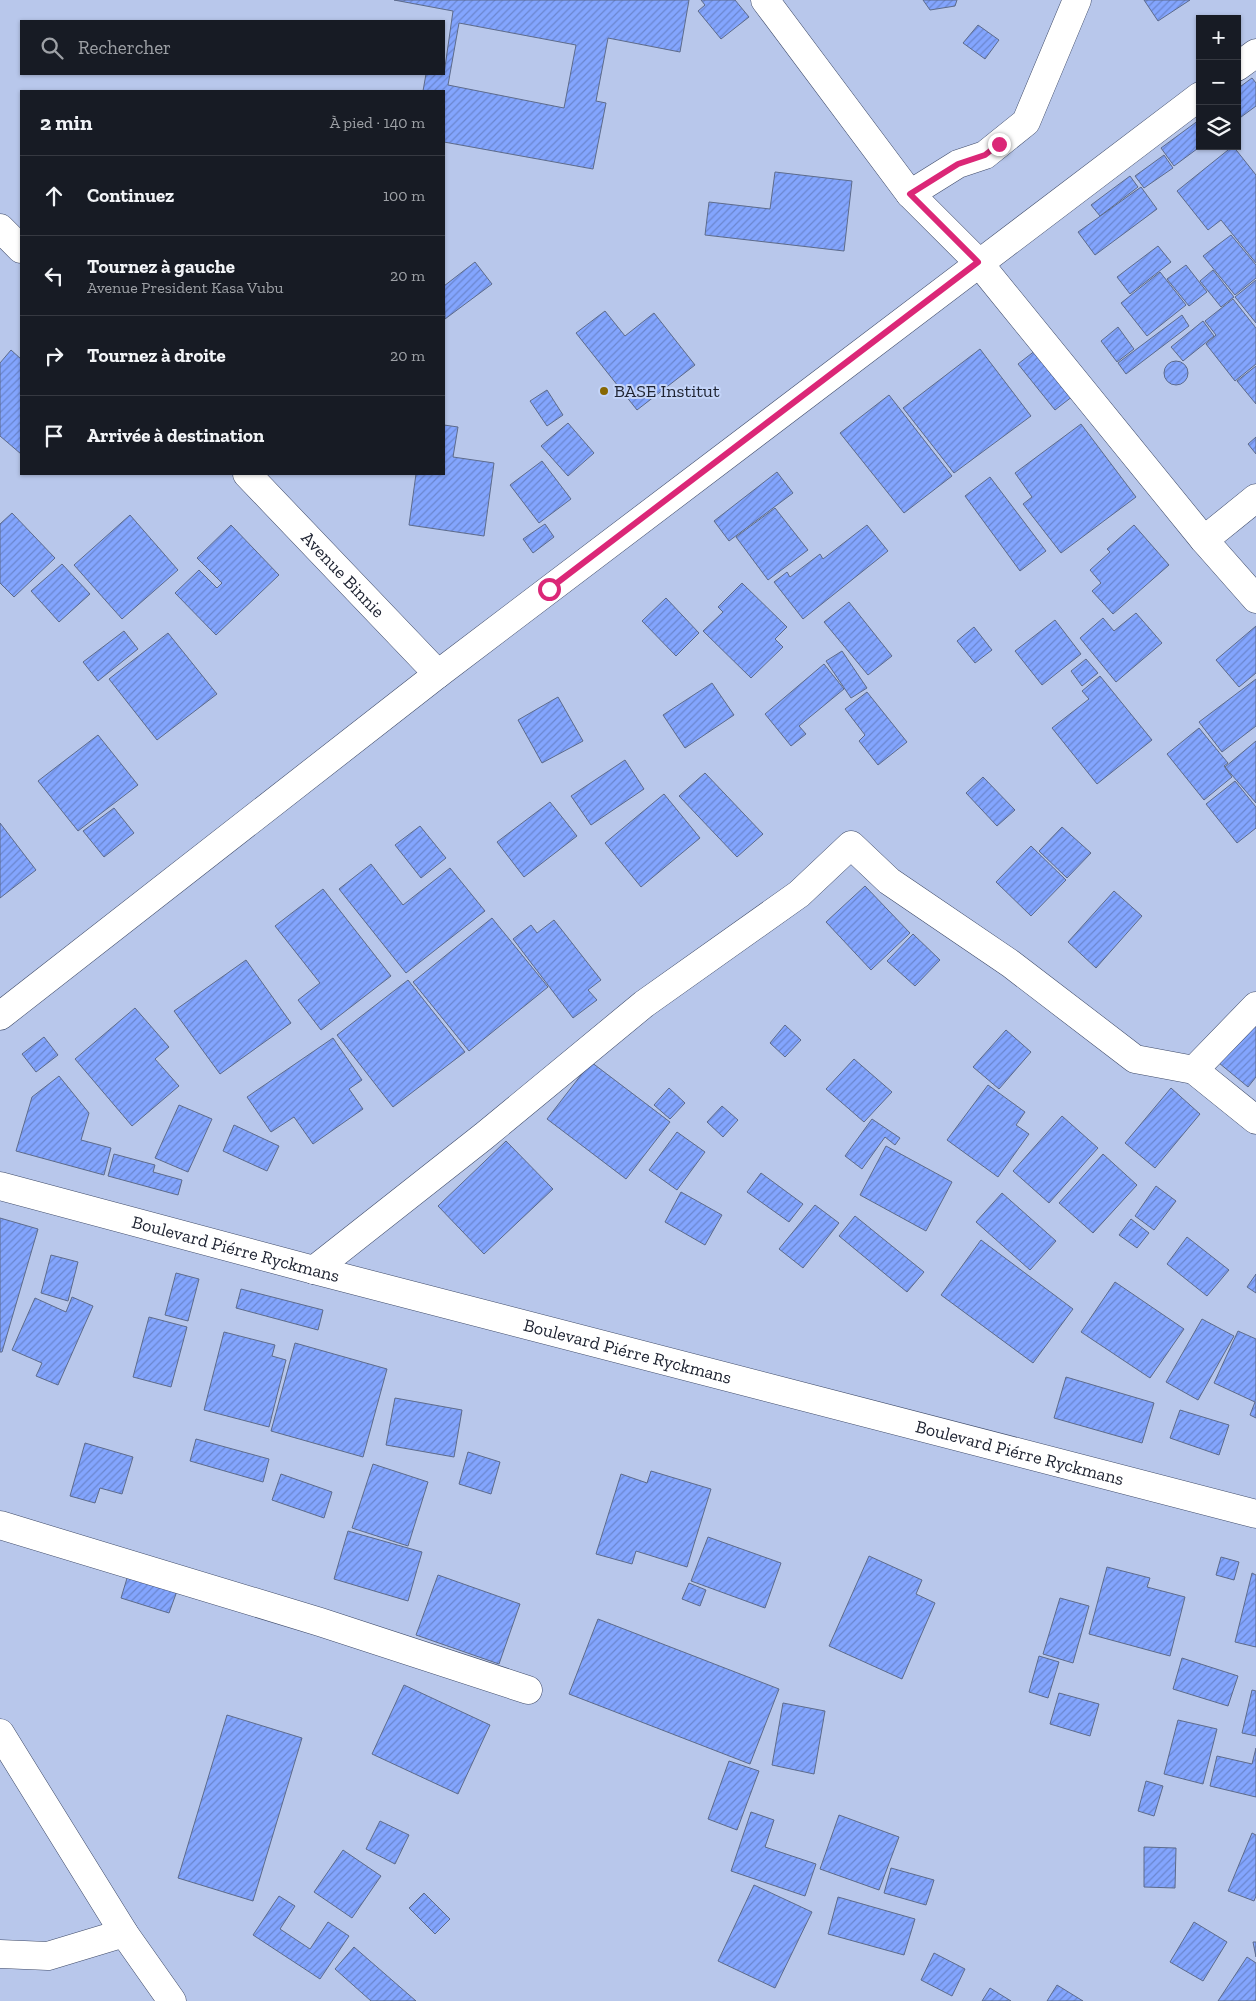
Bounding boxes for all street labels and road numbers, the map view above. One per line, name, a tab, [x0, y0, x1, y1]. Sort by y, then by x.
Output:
street label: Avenue Binnie	[297, 527, 389, 622]
street label: Boulevard Piérre Ryckmans	[129, 1211, 342, 1287]
street label: Boulevard Piérre Ryckmans	[521, 1314, 734, 1389]
street label: Boulevard Piérre Ryckmans	[913, 1415, 1126, 1490]

